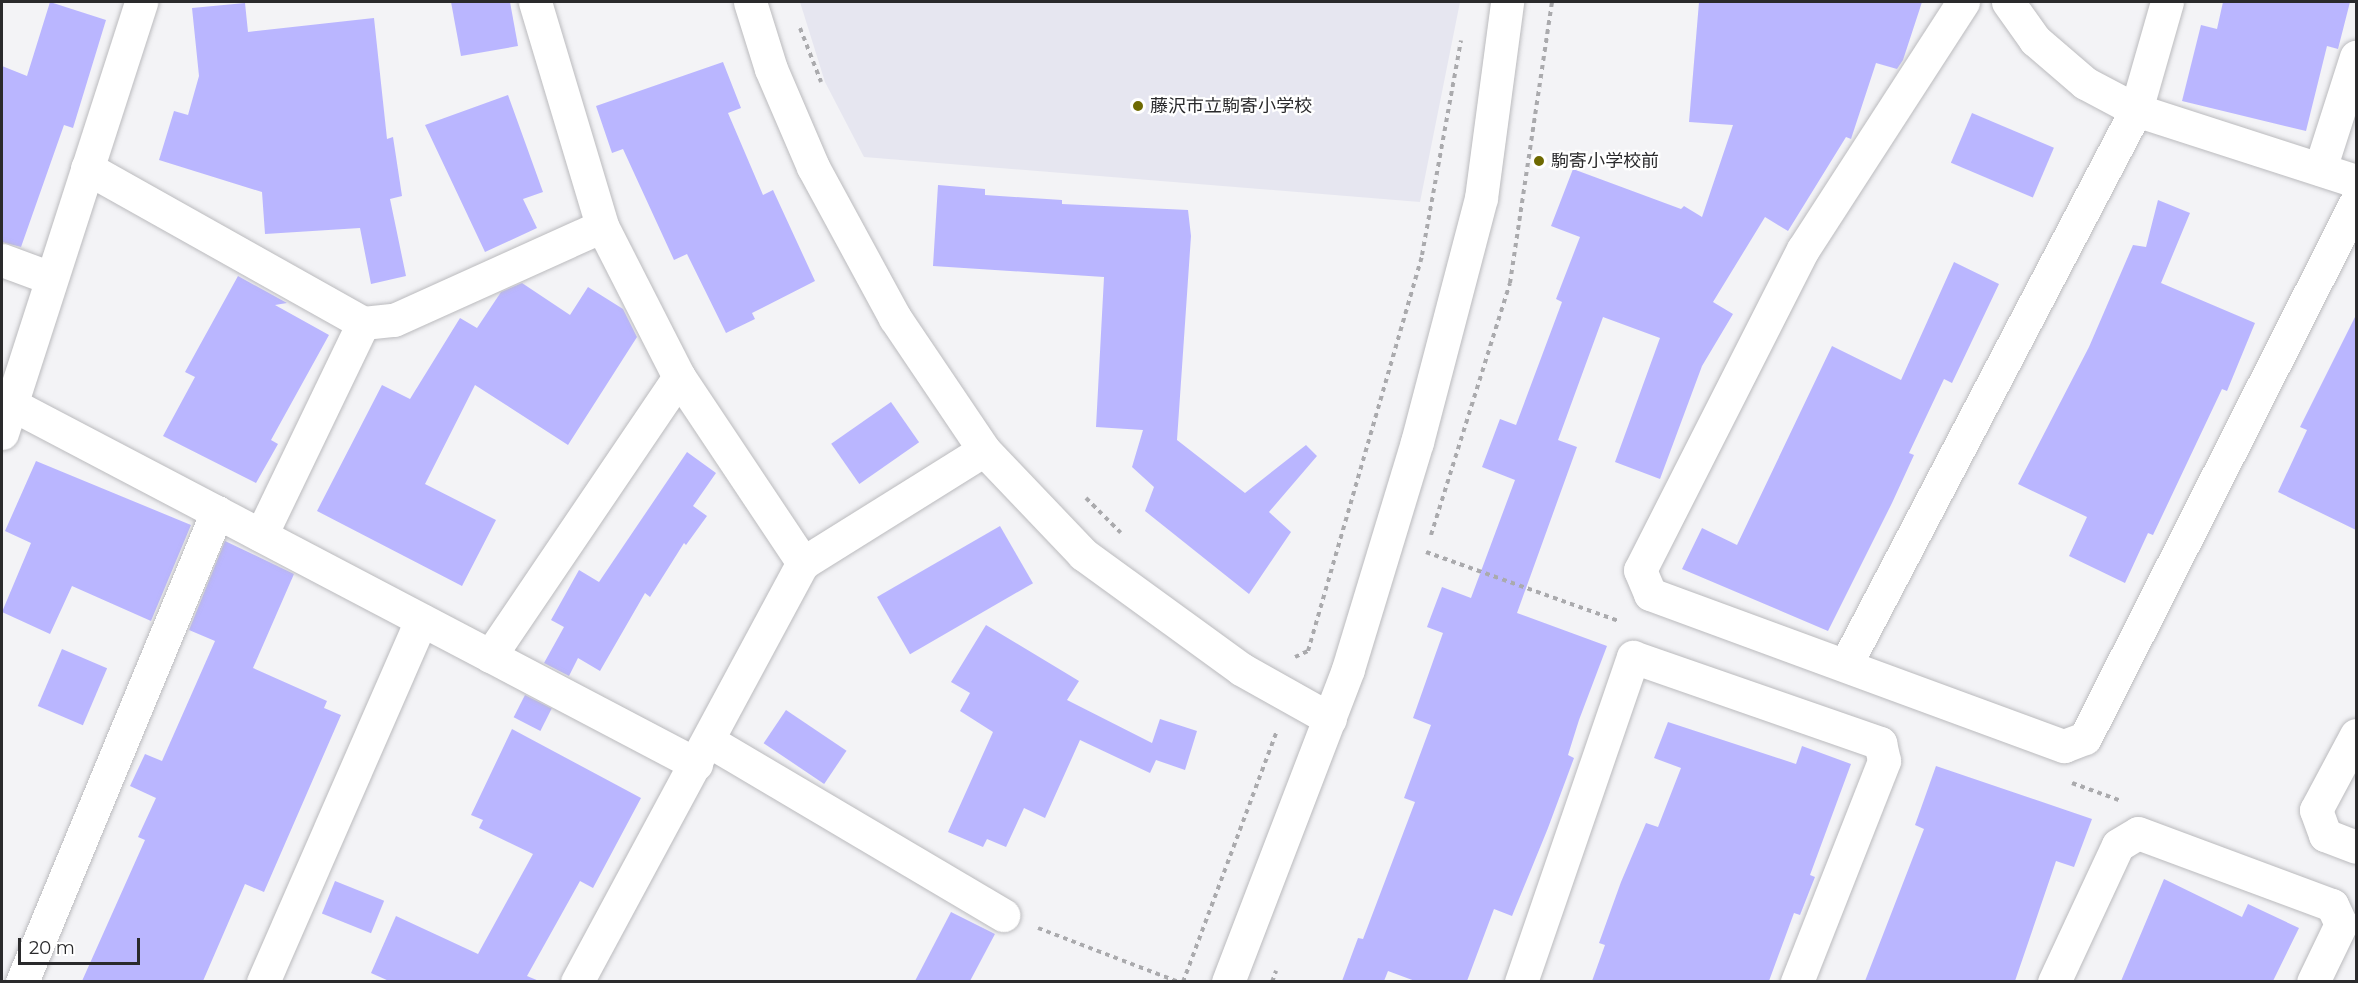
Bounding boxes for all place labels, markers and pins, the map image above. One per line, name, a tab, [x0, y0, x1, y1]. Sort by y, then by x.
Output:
place label: 藤沢市立駒寄小学校	[1150, 95, 1312, 117]
marker: 藤沢市立駒寄小学校	[1131, 99, 1145, 113]
place label: 駒寄小学校前	[1551, 150, 1659, 172]
marker: 駒寄小学校前	[1532, 154, 1546, 168]

